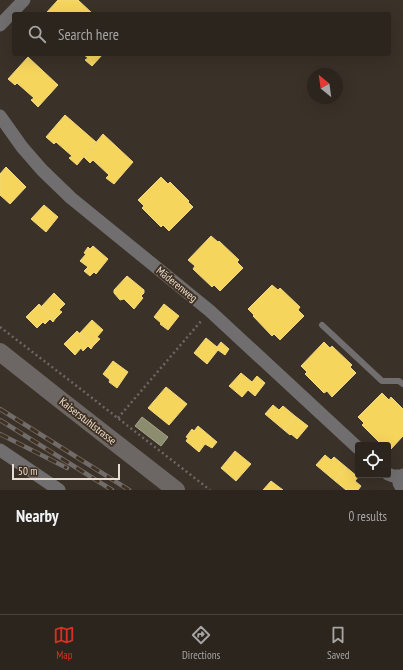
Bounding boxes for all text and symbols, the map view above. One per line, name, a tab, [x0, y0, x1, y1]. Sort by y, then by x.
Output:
search box	[12, 12, 391, 56]
icon: search	[26, 23, 48, 45]
text: Search here	[58, 25, 119, 44]
north arrow	[307, 68, 343, 104]
street label: Mäderenweg	[154, 263, 201, 305]
street label: Kaiserstuhlstrasse	[57, 394, 120, 448]
map controls	[355, 442, 391, 478]
button: locate	[355, 442, 391, 478]
scale bar	[12, 462, 120, 481]
text: 50 m	[18, 464, 37, 478]
text: Nearby	[16, 505, 59, 527]
text: 0 results	[348, 508, 387, 525]
tab: Map	[53, 624, 75, 662]
tab: Directions	[182, 624, 220, 662]
tab: Saved	[327, 624, 350, 662]

